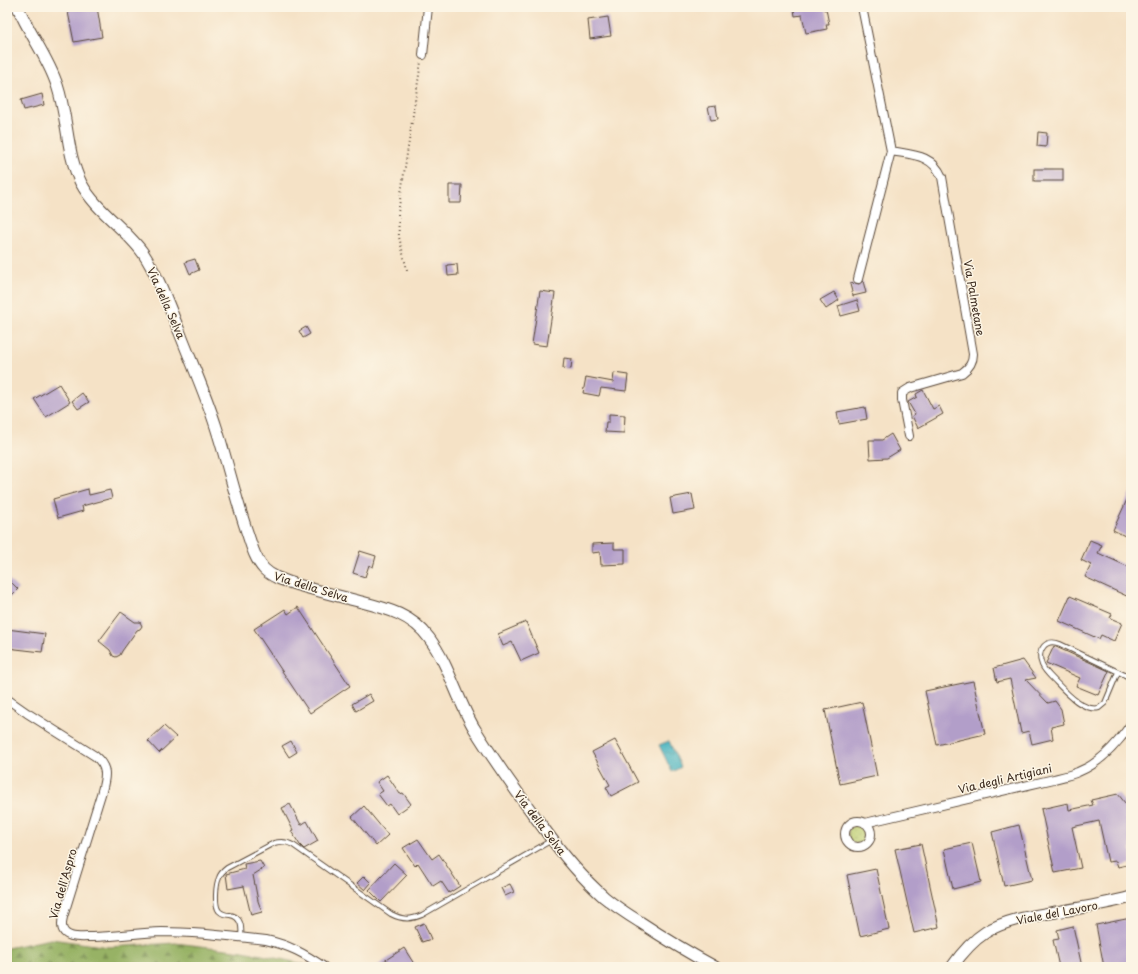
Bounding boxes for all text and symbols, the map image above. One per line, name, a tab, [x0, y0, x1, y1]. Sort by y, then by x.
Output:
street label: Via Palmetane	[959, 259, 990, 337]
street label: Via della Selva	[143, 264, 190, 342]
street label: Via della Selva	[272, 567, 351, 606]
street label: Via degli Artigiani	[956, 759, 1053, 798]
street label: Via della Selva	[510, 787, 571, 859]
street label: Via dell'Aspro	[44, 847, 81, 921]
street label: Viale del Lavoro	[1015, 896, 1099, 929]

